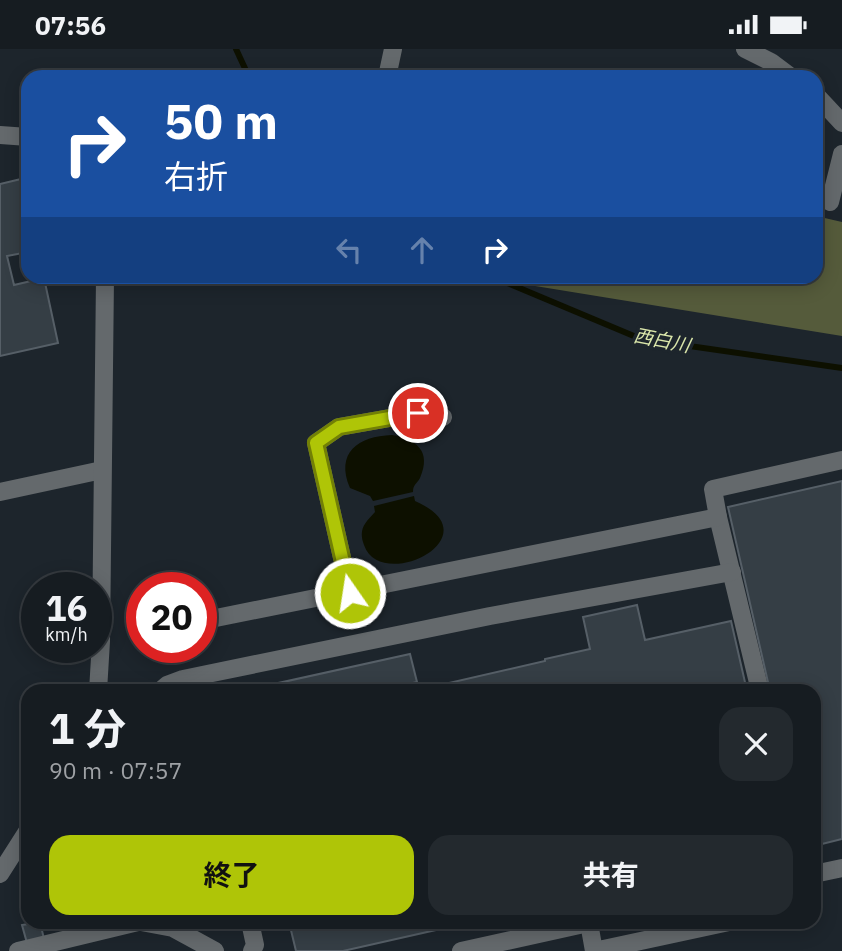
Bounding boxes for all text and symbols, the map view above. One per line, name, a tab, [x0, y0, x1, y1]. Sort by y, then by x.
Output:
text: 07:56	[35, 8, 106, 42]
text: 50 m	[164, 89, 278, 152]
icon: right	[49, 98, 140, 189]
text: 右折	[164, 155, 228, 197]
icon: left	[330, 231, 368, 269]
icon: ahead	[403, 231, 441, 269]
icon: right	[476, 231, 514, 269]
water label: 西白川	[632, 323, 694, 358]
pin	[388, 383, 448, 443]
icon: arrive	[399, 394, 437, 432]
position arrow	[313, 556, 387, 630]
speed limit sign: 20	[126, 572, 217, 663]
text: 16	[45, 585, 88, 631]
text: km/h	[45, 623, 88, 646]
text: 1 分	[49, 701, 126, 756]
button: close	[719, 707, 793, 781]
text: 90 m · 07:57	[49, 755, 182, 785]
button: 終了	[49, 835, 414, 915]
button: 共有	[428, 835, 793, 915]

